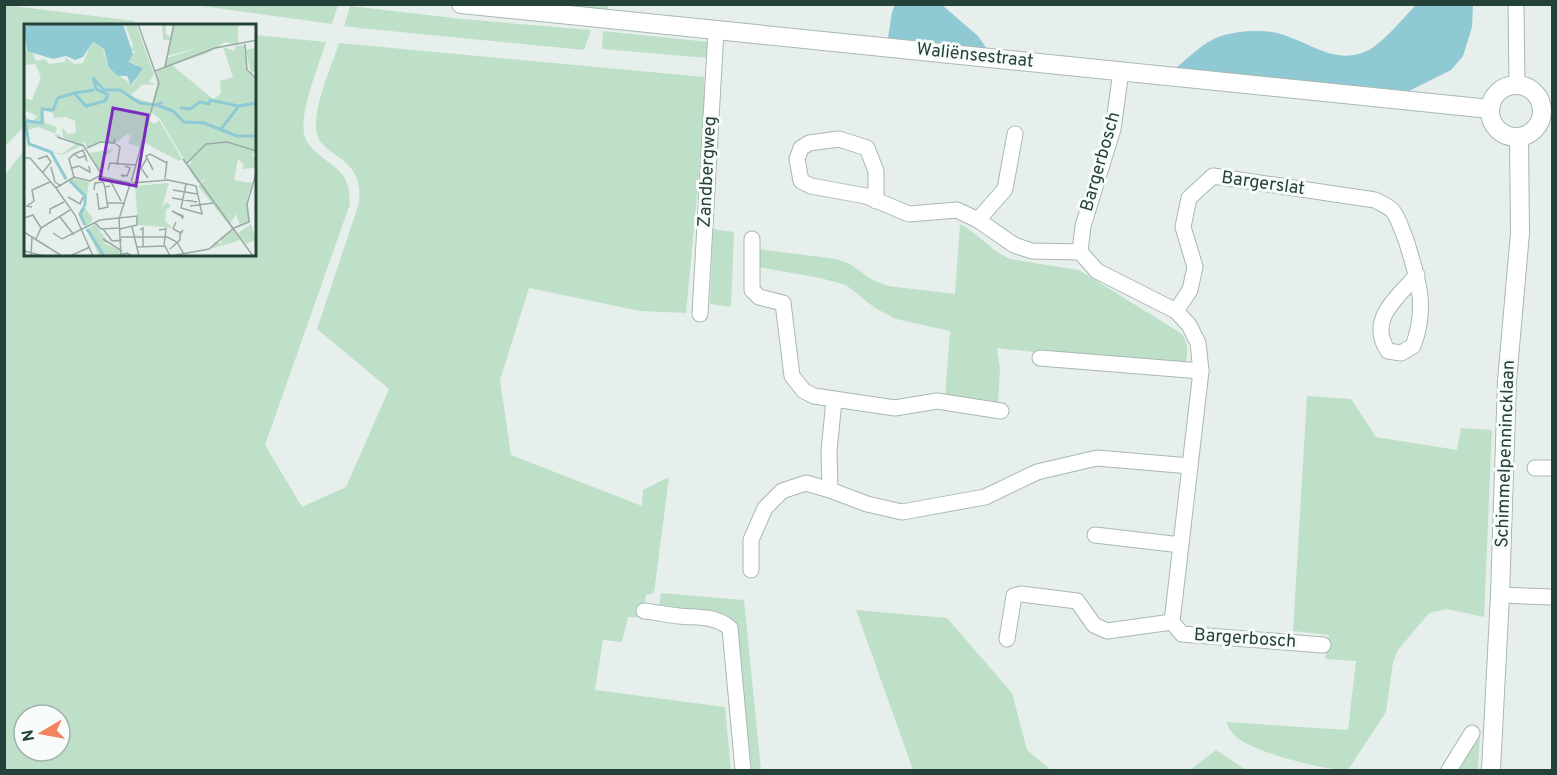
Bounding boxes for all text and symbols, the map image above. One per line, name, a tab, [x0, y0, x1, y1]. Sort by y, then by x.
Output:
inset map	[24, 24, 256, 256]
street label: Waliënsestraat	[915, 38, 1035, 74]
street label: Bargerbosch	[1076, 109, 1126, 215]
street label: Zandbergweg	[694, 116, 722, 228]
street label: Bargerslat	[1220, 167, 1306, 201]
street label: Schimmelpennincklaan	[1491, 360, 1521, 548]
street label: Bargerbosch	[1193, 624, 1297, 654]
north arrow	[12, 703, 72, 763]
text: N	[18, 728, 40, 743]

